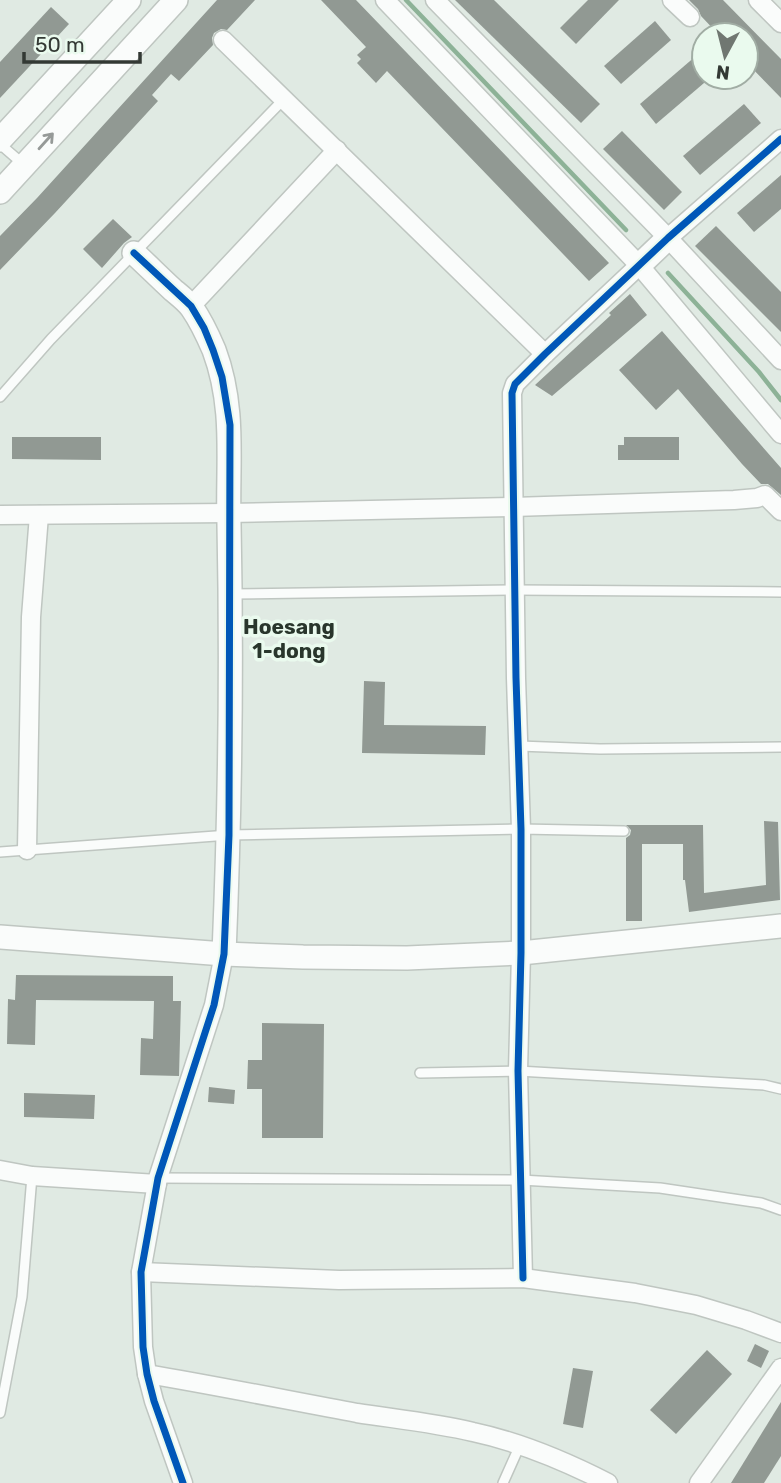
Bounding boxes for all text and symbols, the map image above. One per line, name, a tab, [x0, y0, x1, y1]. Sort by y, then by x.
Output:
scale bar	[24, 21, 140, 65]
north arrow	[690, 21, 760, 91]
text: 50 m	[35, 32, 85, 57]
text: N	[715, 60, 731, 85]
one-way arrow	[38, 132, 54, 150]
district label: Hoesang 1-dong	[243, 614, 335, 663]

